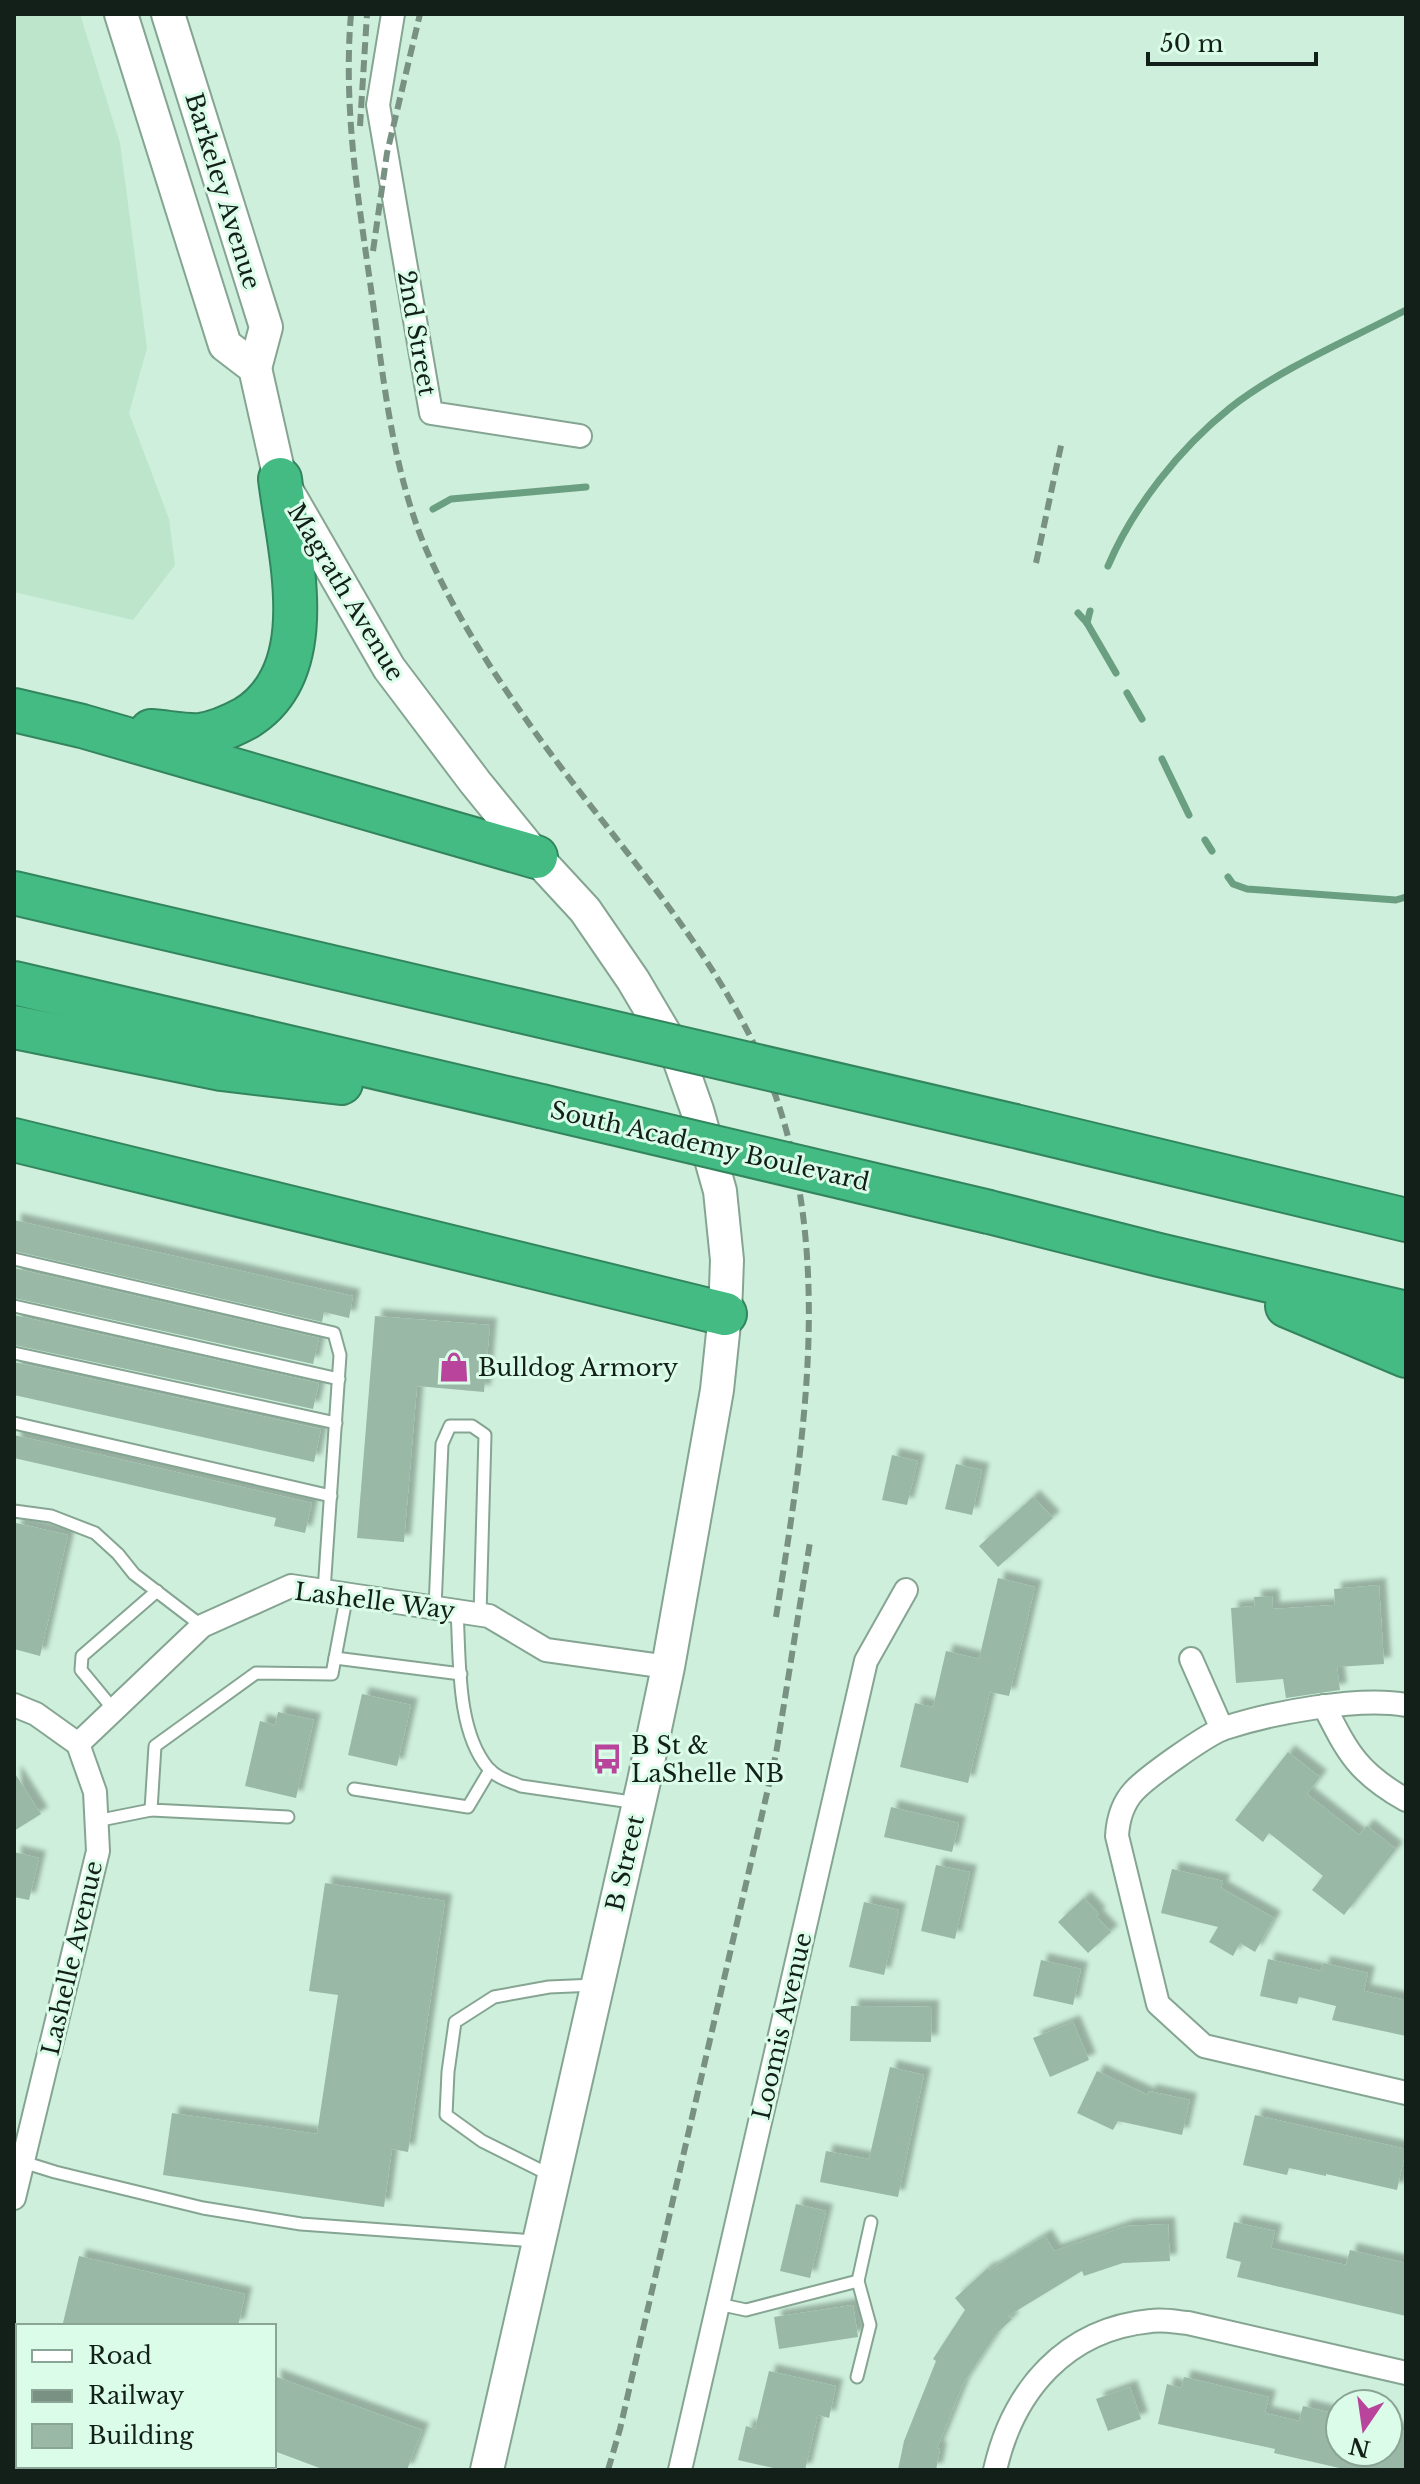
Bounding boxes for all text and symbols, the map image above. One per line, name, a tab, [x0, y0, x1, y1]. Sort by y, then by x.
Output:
scale bar	[1148, 16, 1316, 66]
text: 50 m	[1160, 29, 1224, 58]
street label: Barkeley Avenue	[179, 89, 267, 293]
street label: 2nd Street	[392, 268, 442, 398]
street label: Magrath Avenue	[282, 498, 410, 686]
street label: South Academy Boulevard	[548, 1095, 872, 1197]
shop icon: Bulldog Armory	[437, 1350, 471, 1384]
place label: Bulldog Armory	[478, 1353, 679, 1382]
street label: Lashelle Way	[293, 1577, 458, 1625]
place label: B St & LaShelle NB	[631, 1731, 784, 1788]
bus stop icon: B St & LaShelle NB	[590, 1742, 624, 1776]
street label: B Street	[600, 1812, 650, 1914]
street label: Lashelle Avenue	[36, 1858, 108, 2058]
street label: Loomis Avenue	[746, 1930, 818, 2122]
legend	[16, 2324, 276, 2468]
text: Road	[88, 2341, 152, 2370]
text: Railway	[88, 2381, 185, 2410]
north arrow	[1324, 2388, 1404, 2468]
text: Building	[88, 2421, 194, 2450]
text: N	[1346, 2431, 1373, 2462]

